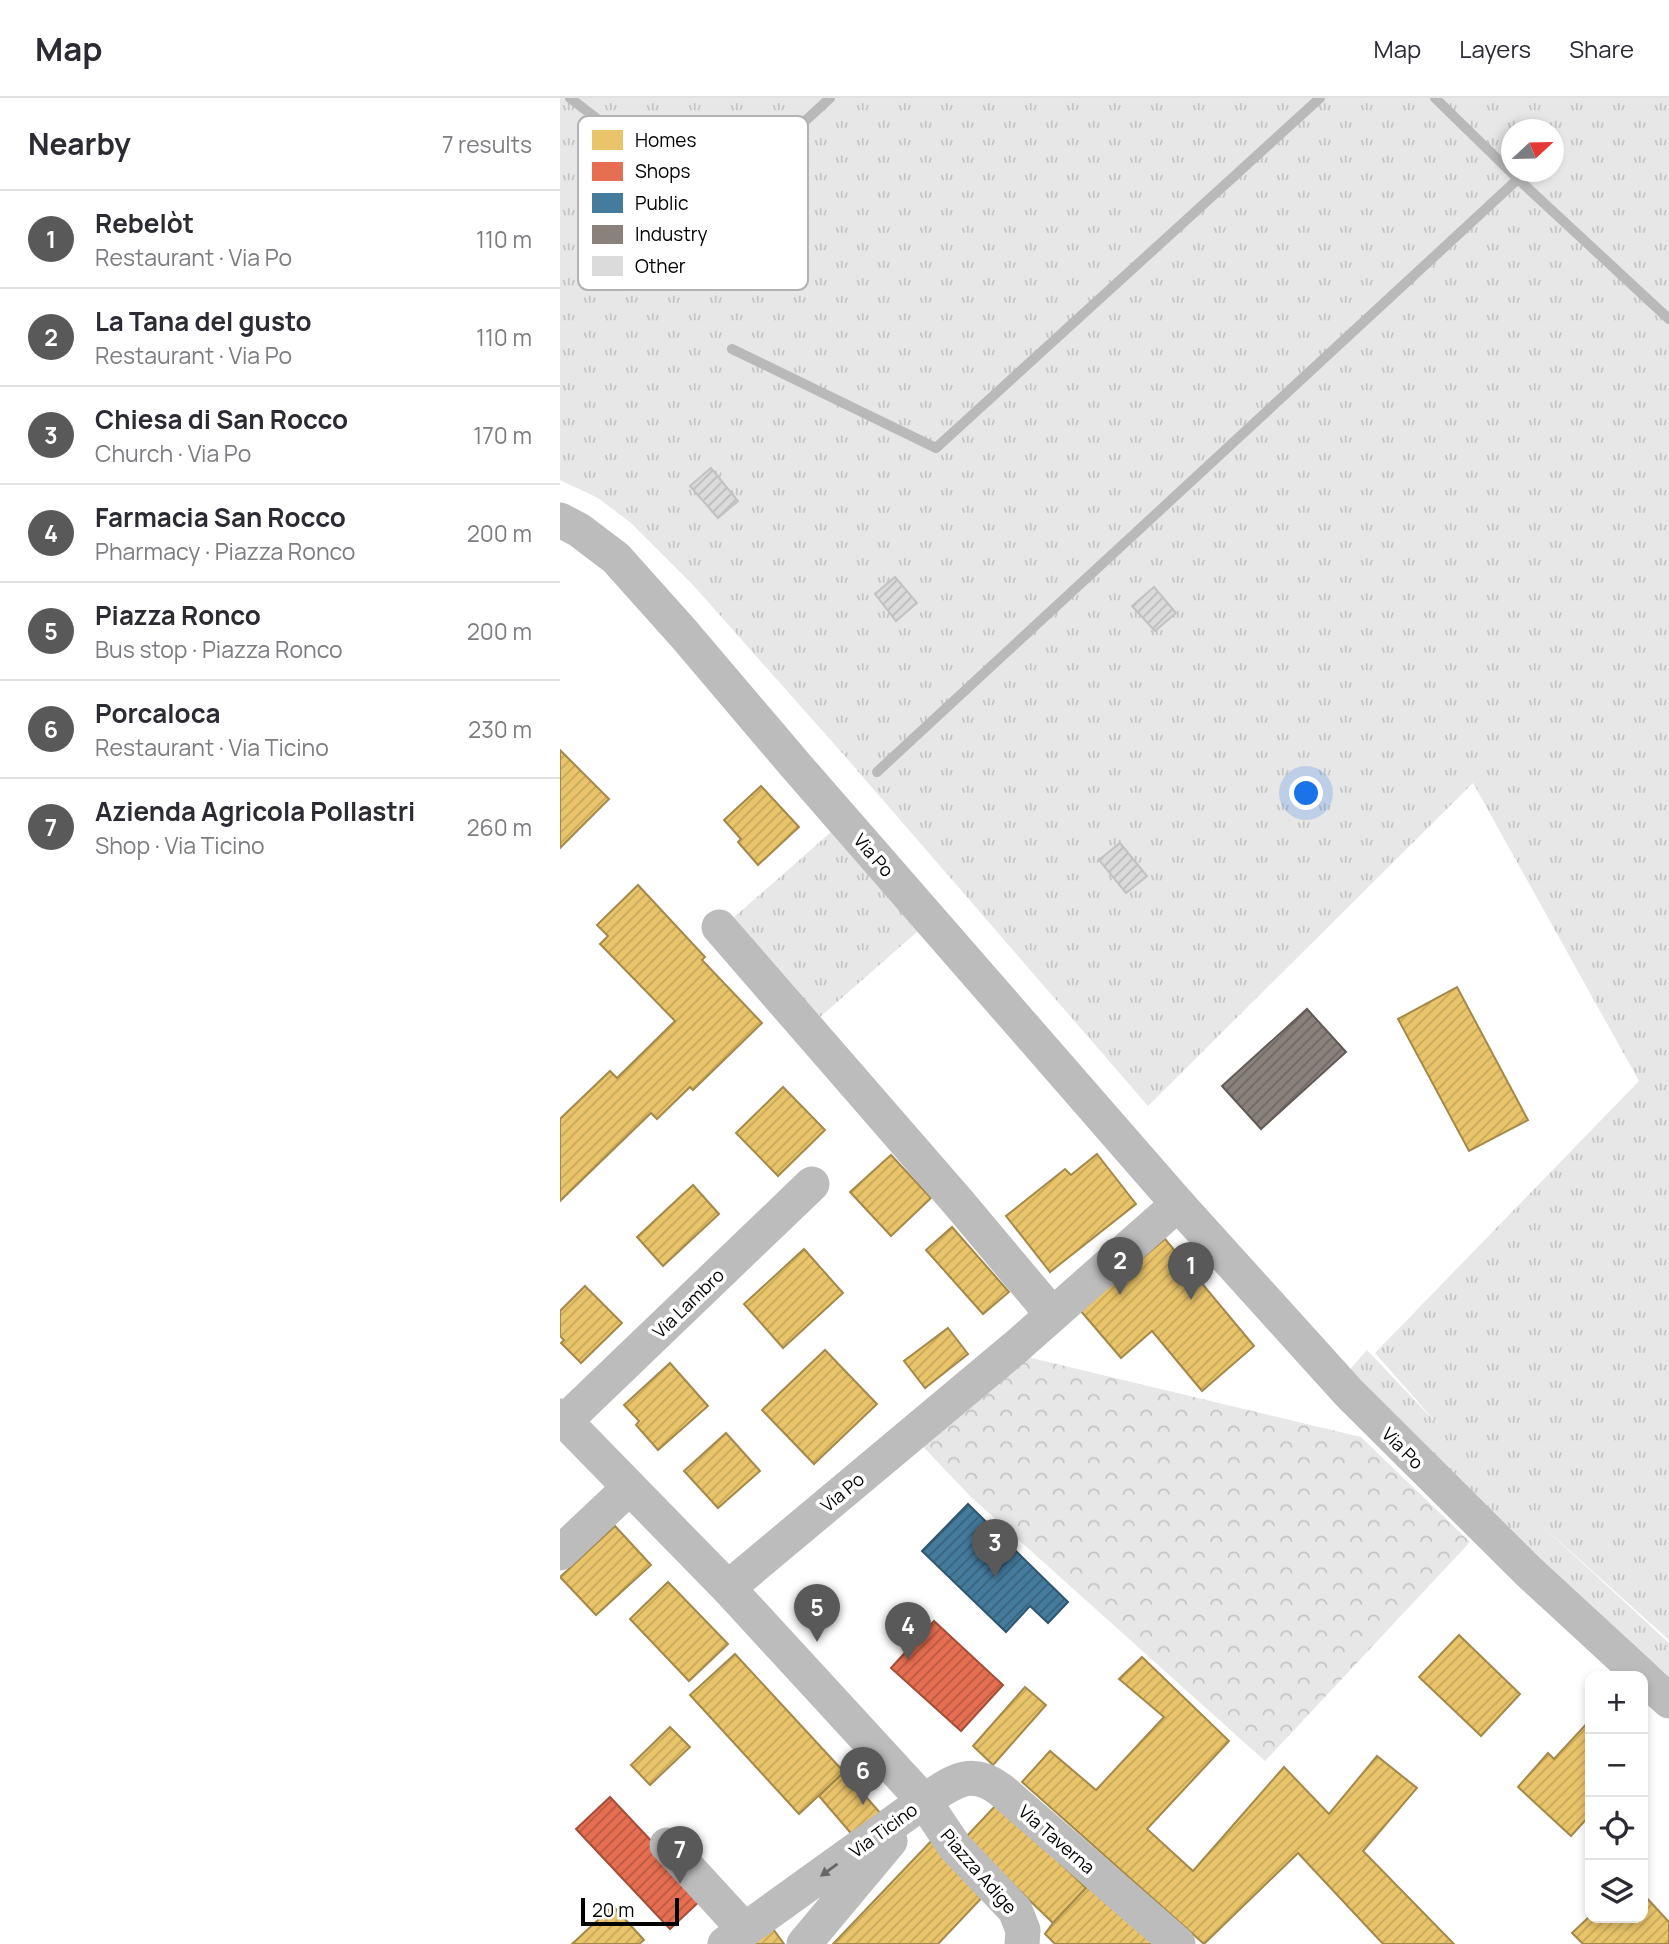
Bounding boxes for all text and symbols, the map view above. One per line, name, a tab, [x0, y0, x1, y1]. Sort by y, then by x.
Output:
text: Map	[35, 26, 103, 71]
text: Map	[1374, 32, 1421, 65]
text: Layers	[1459, 32, 1531, 65]
text: Share	[1569, 32, 1634, 65]
legend	[578, 116, 808, 290]
north arrow	[1501, 119, 1564, 182]
text: Nearby	[28, 123, 131, 164]
text: Homes	[635, 127, 696, 153]
text: 7 results	[442, 128, 532, 160]
text: Shops	[635, 158, 690, 184]
text: Public	[635, 190, 688, 216]
text: Rebelòt	[95, 205, 194, 241]
text: Industry	[635, 221, 708, 247]
text: 1	[46, 223, 56, 255]
text: 110 m	[476, 223, 532, 255]
text: Restaurant · Via Po	[95, 241, 292, 273]
text: Other	[635, 253, 686, 279]
text: La Tana del gusto	[95, 303, 312, 339]
text: 2	[44, 321, 58, 353]
text: 110 m	[476, 321, 532, 353]
text: Restaurant · Via Po	[95, 339, 292, 371]
text: Chiesa di San Rocco	[95, 401, 348, 437]
text: 3	[44, 419, 58, 451]
text: 170 m	[473, 419, 532, 451]
text: Church · Via Po	[95, 437, 251, 469]
text: Farmacia San Rocco	[95, 499, 346, 535]
text: 4	[44, 517, 58, 549]
text: 200 m	[467, 517, 532, 549]
text: Pharmacy · Piazza Ronco	[95, 535, 355, 567]
text: Piazza Ronco	[95, 597, 261, 633]
text: 5	[44, 615, 58, 647]
text: 200 m	[467, 615, 532, 647]
text: Bus stop · Piazza Ronco	[95, 633, 343, 665]
text: Porcaloca	[95, 695, 220, 731]
text: 6	[44, 713, 58, 745]
text: 230 m	[468, 713, 532, 745]
text: Restaurant · Via Ticino	[95, 731, 329, 763]
your location	[1289, 776, 1323, 810]
text: Azienda Agricola Pollastri	[95, 793, 415, 829]
text: 7	[45, 811, 57, 843]
text: 260 m	[466, 811, 532, 843]
street label: Via Po	[849, 828, 899, 882]
text: Shop · Via Ticino	[95, 829, 265, 861]
pin: 2	[1097, 1237, 1143, 1295]
pin: 1	[1168, 1242, 1214, 1300]
street label: Via Lambro	[647, 1263, 729, 1343]
street label: Via Po	[1377, 1422, 1429, 1474]
street label: Via Po	[815, 1467, 869, 1517]
pin: 3	[972, 1519, 1018, 1577]
pin: 5	[794, 1584, 840, 1642]
pin: 4	[885, 1602, 931, 1660]
map controls	[1585, 1671, 1648, 1923]
button: +	[1585, 1671, 1648, 1734]
button: −	[1585, 1734, 1648, 1797]
pin: 6	[840, 1747, 886, 1805]
street label: Via Ticino	[844, 1797, 922, 1863]
button: locate	[1585, 1797, 1648, 1860]
street label: Via Taverna	[1014, 1799, 1100, 1879]
street label: Piazza Adige	[936, 1824, 1022, 1918]
pin: 7	[657, 1826, 703, 1884]
button: layers	[1585, 1860, 1648, 1923]
one-way arrow	[820, 1863, 838, 1877]
scale bar	[581, 1895, 679, 1927]
text: 20 m	[592, 1897, 634, 1923]

